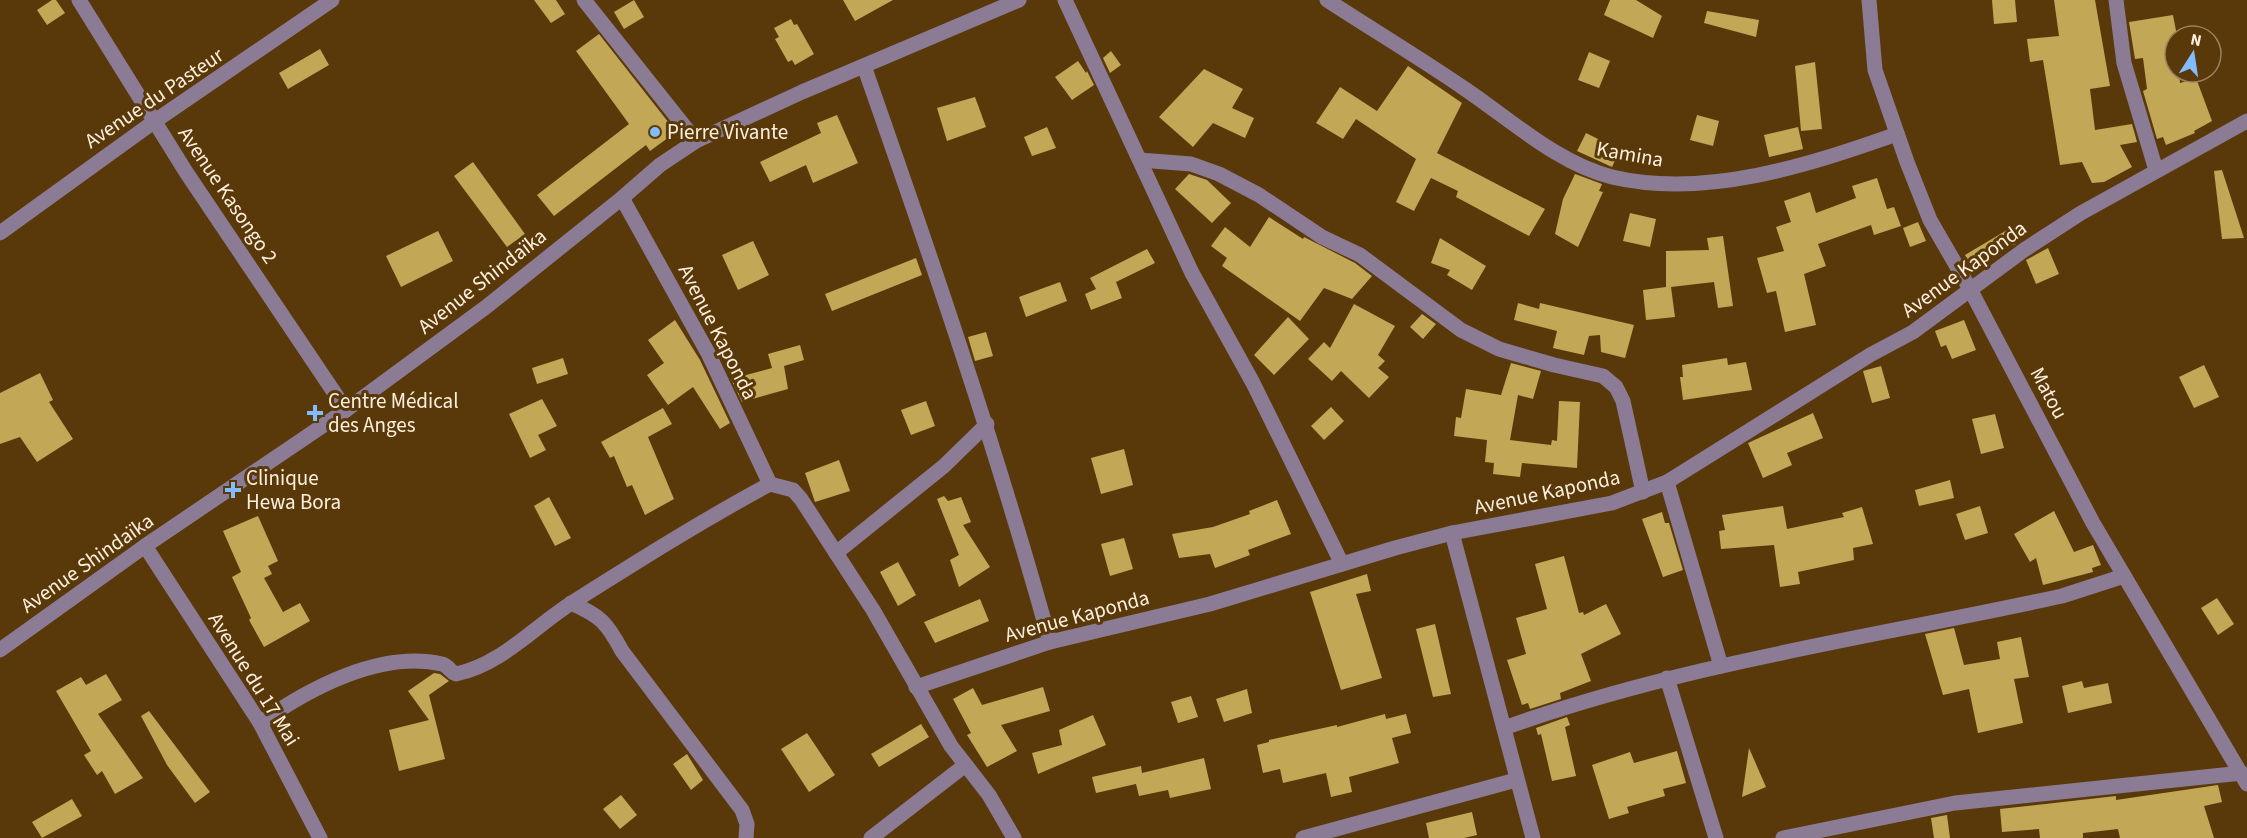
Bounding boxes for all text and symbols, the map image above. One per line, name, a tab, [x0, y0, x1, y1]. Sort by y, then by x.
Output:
north arrow	[2163, 24, 2223, 84]
text: N	[2188, 28, 2203, 52]
street label: Avenue du Pasteur	[78, 40, 230, 156]
place label: Pierre Vivante	[667, 117, 788, 147]
street label: Avenue Kasongo 2	[171, 120, 285, 270]
marker: Pierre Vivante	[648, 125, 662, 139]
street label: Kamina	[1594, 133, 1666, 175]
street label: Avenue Kaponda	[1895, 213, 2033, 325]
street label: Avenue Shindaïka	[411, 221, 553, 341]
street label: Avenue Kaponda	[671, 259, 765, 405]
street label: Matou	[2023, 362, 2075, 424]
place label: Centre Médical des Anges	[328, 386, 459, 440]
marker: Centre Médical des Anges	[306, 404, 324, 422]
street label: Avenue Kaponda	[1471, 462, 1623, 522]
place label: Clinique Hewa Bora	[246, 463, 341, 517]
marker: Clinique Hewa Bora	[224, 481, 242, 499]
street label: Avenue Shindaïka	[14, 506, 160, 620]
street label: Avenue Kaponda	[1001, 582, 1153, 650]
street label: Avenue du 17 Mai	[201, 606, 307, 752]

